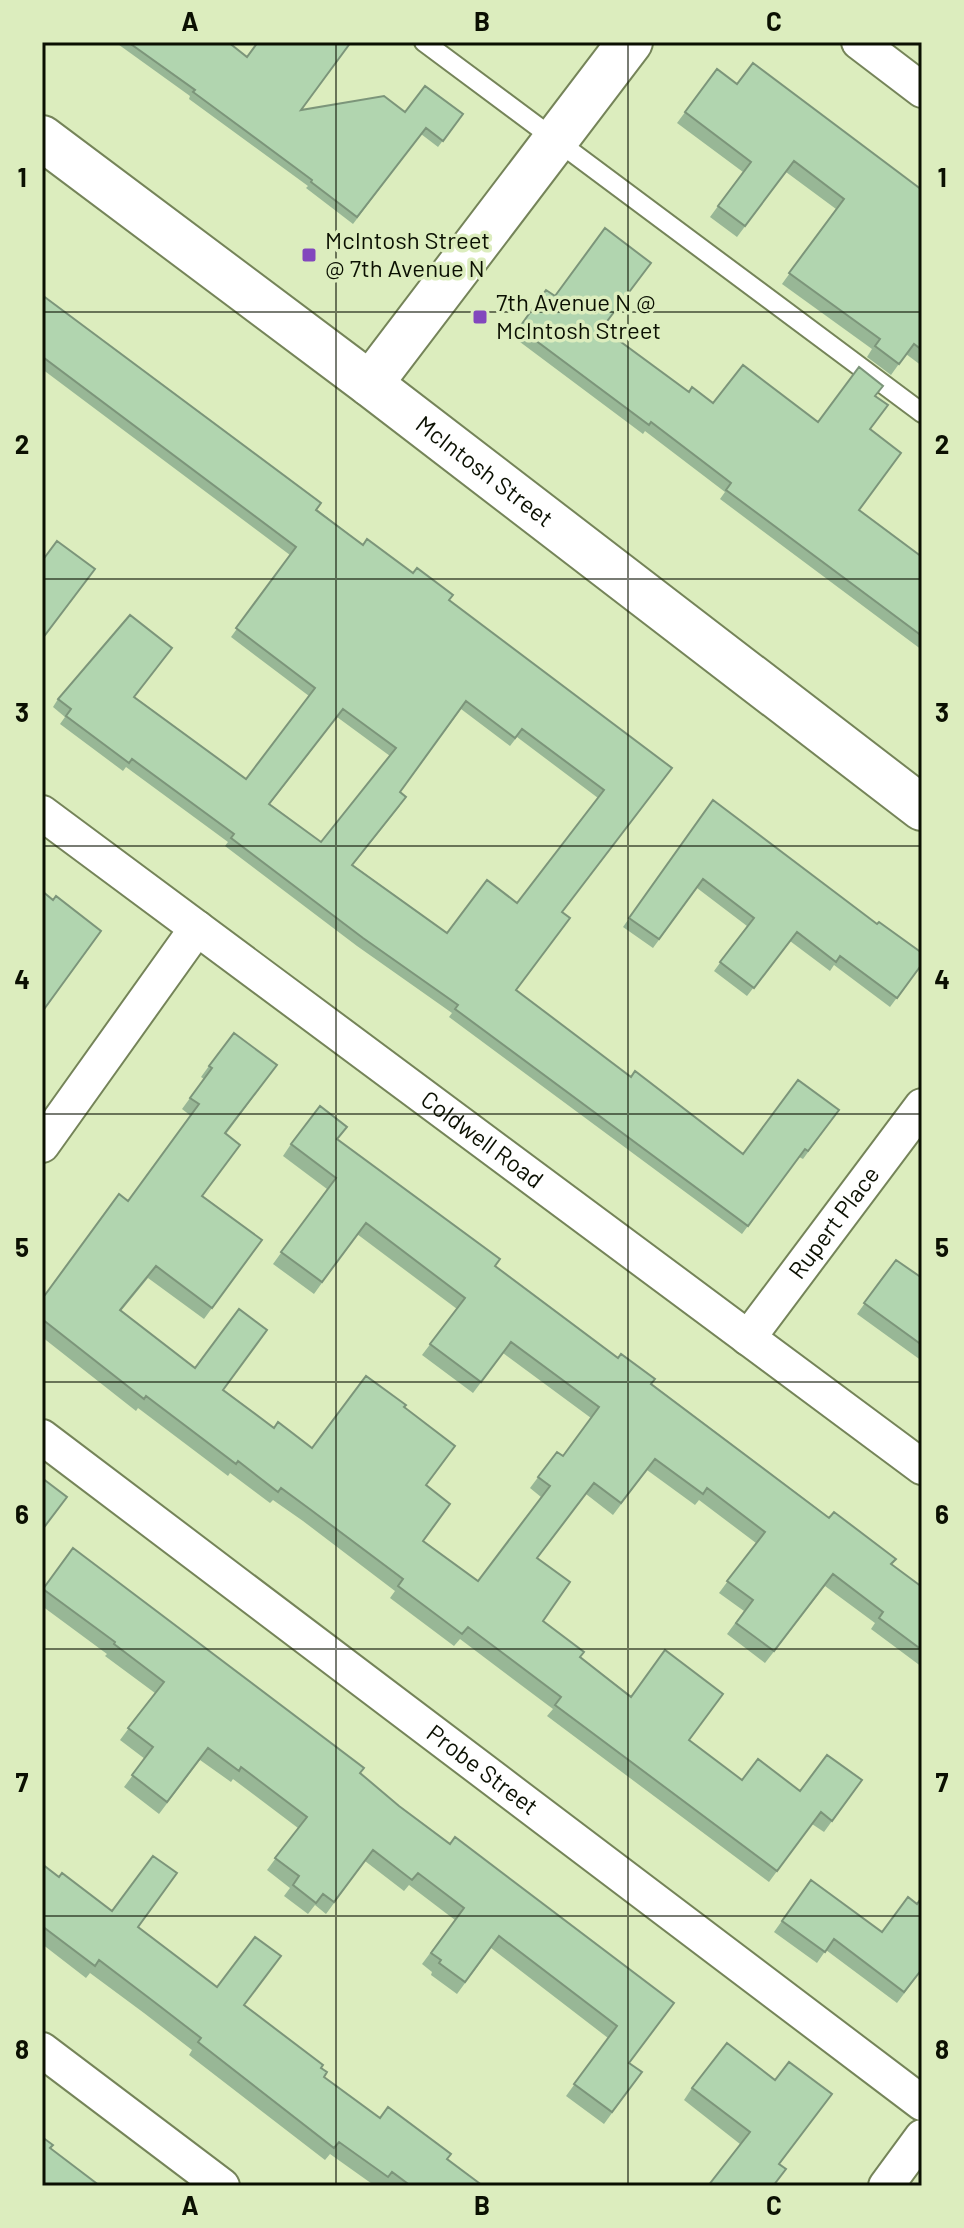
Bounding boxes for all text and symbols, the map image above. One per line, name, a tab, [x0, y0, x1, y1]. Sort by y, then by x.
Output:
text: A	[181, 5, 199, 36]
text: B	[474, 5, 490, 36]
text: C	[766, 5, 782, 36]
text: 1	[17, 161, 27, 192]
text: 1	[937, 161, 947, 192]
place label: McIntosh Street @ 7th Avenue N	[325, 225, 490, 282]
marker: McIntosh Street @ 7th Avenue N	[300, 246, 318, 264]
place label: 7th Avenue N @ McIntosh Street	[496, 287, 661, 344]
marker: 7th Avenue N @ McIntosh Street	[471, 308, 489, 326]
street label: McIntosh Street	[411, 409, 559, 532]
text: 2	[15, 428, 29, 459]
text: 2	[935, 428, 949, 459]
text: 3	[15, 696, 29, 727]
text: 3	[935, 696, 949, 727]
text: 4	[14, 963, 30, 994]
text: 4	[934, 963, 950, 994]
street label: Coldwell Road	[416, 1084, 550, 1194]
street label: Rupert Place	[782, 1160, 885, 1284]
text: 5	[15, 1231, 29, 1262]
text: 5	[935, 1231, 949, 1262]
text: 6	[15, 1498, 29, 1529]
text: 6	[935, 1498, 949, 1529]
street label: Probe Street	[422, 1718, 544, 1820]
text: 7	[16, 1766, 29, 1797]
text: 7	[936, 1766, 949, 1797]
text: 8	[15, 2033, 29, 2064]
text: 8	[935, 2033, 949, 2064]
text: A	[181, 2189, 199, 2220]
text: B	[474, 2189, 490, 2220]
text: C	[766, 2189, 782, 2220]

